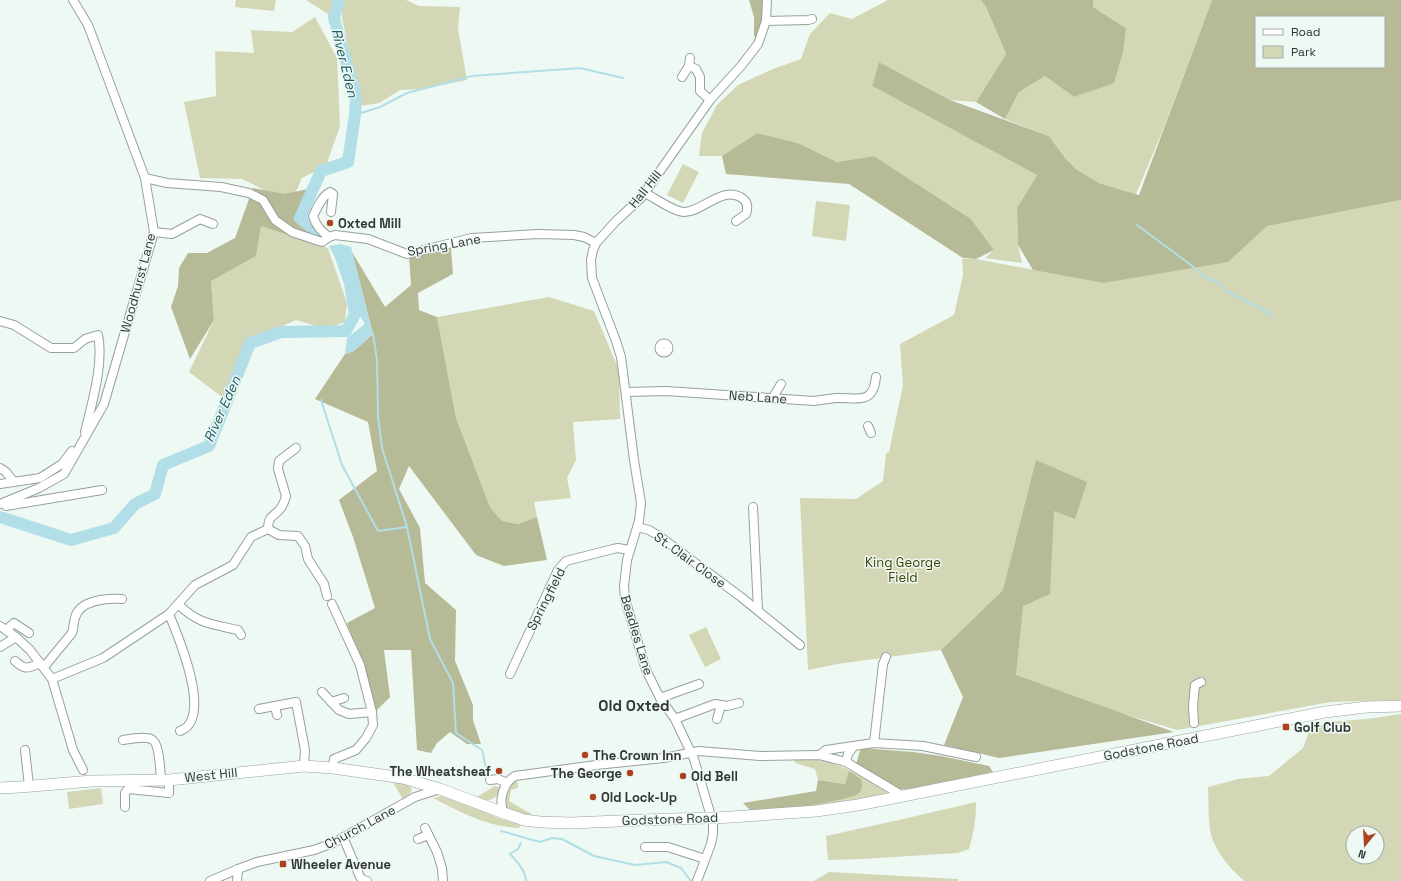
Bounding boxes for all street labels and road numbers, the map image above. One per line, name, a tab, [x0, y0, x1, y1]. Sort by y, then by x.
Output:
street label: Hall Hill	[625, 167, 665, 211]
street label: Spring Lane	[406, 230, 482, 260]
street label: Woodhurst Lane	[117, 231, 159, 335]
street label: Neb Lane	[728, 386, 788, 408]
street label: St. Clair Close	[651, 528, 729, 592]
street label: Springfield	[523, 565, 569, 633]
street label: Beadles Lane	[617, 593, 657, 677]
street label: Godstone Road	[1102, 729, 1200, 765]
street label: West Hill	[184, 764, 238, 786]
street label: Church Lane	[322, 801, 398, 853]
street label: Godstone Road	[622, 809, 718, 829]

